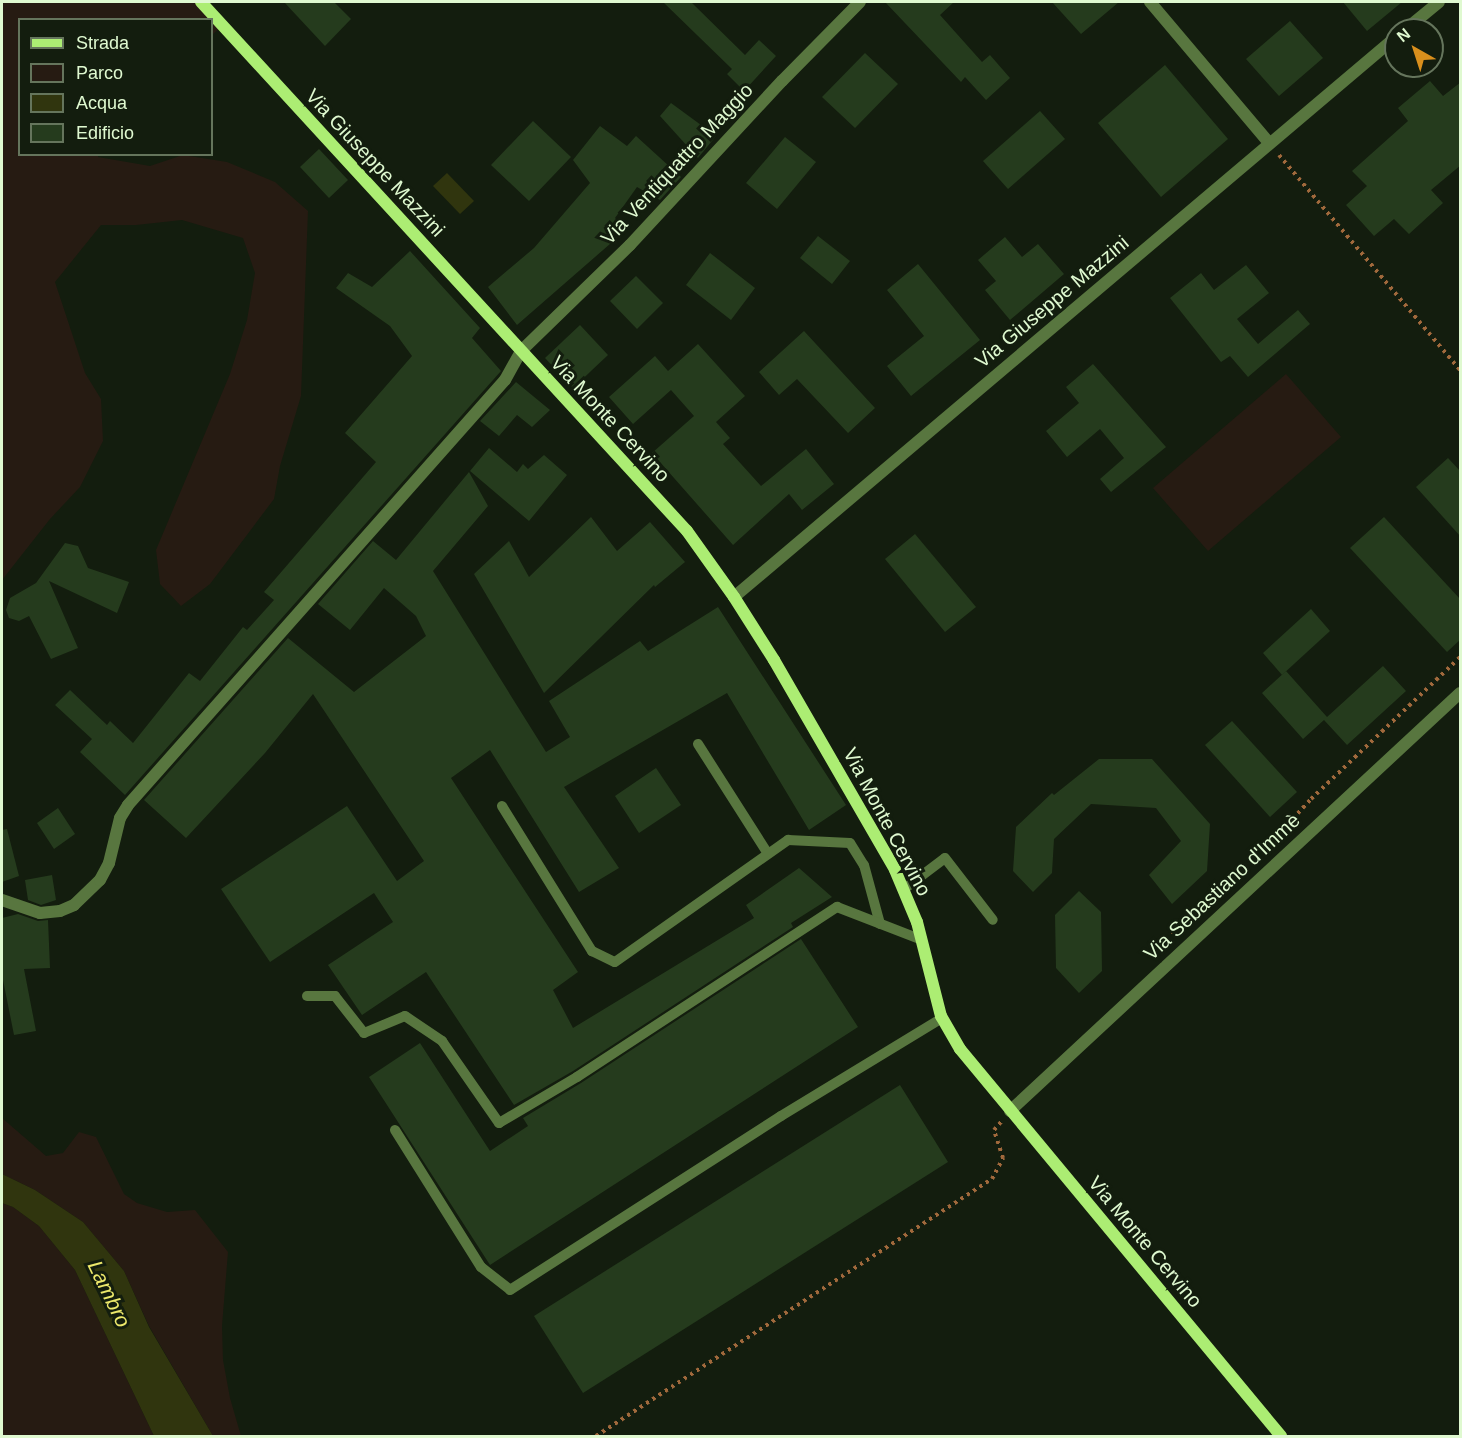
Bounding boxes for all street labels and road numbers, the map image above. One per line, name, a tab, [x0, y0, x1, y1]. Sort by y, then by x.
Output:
street label: Via Ventiquattro Maggio	[596, 78, 758, 250]
street label: Via Giuseppe Mazzini	[300, 84, 450, 242]
street label: Via Giuseppe Mazzini	[970, 231, 1134, 373]
street label: Via Monte Cervino	[545, 351, 675, 487]
street label: Via Monte Cervino	[838, 744, 936, 900]
street label: Via Sebastiano d'Immè	[1139, 808, 1305, 966]
street label: Via Monte Cervino	[1083, 1171, 1207, 1313]

